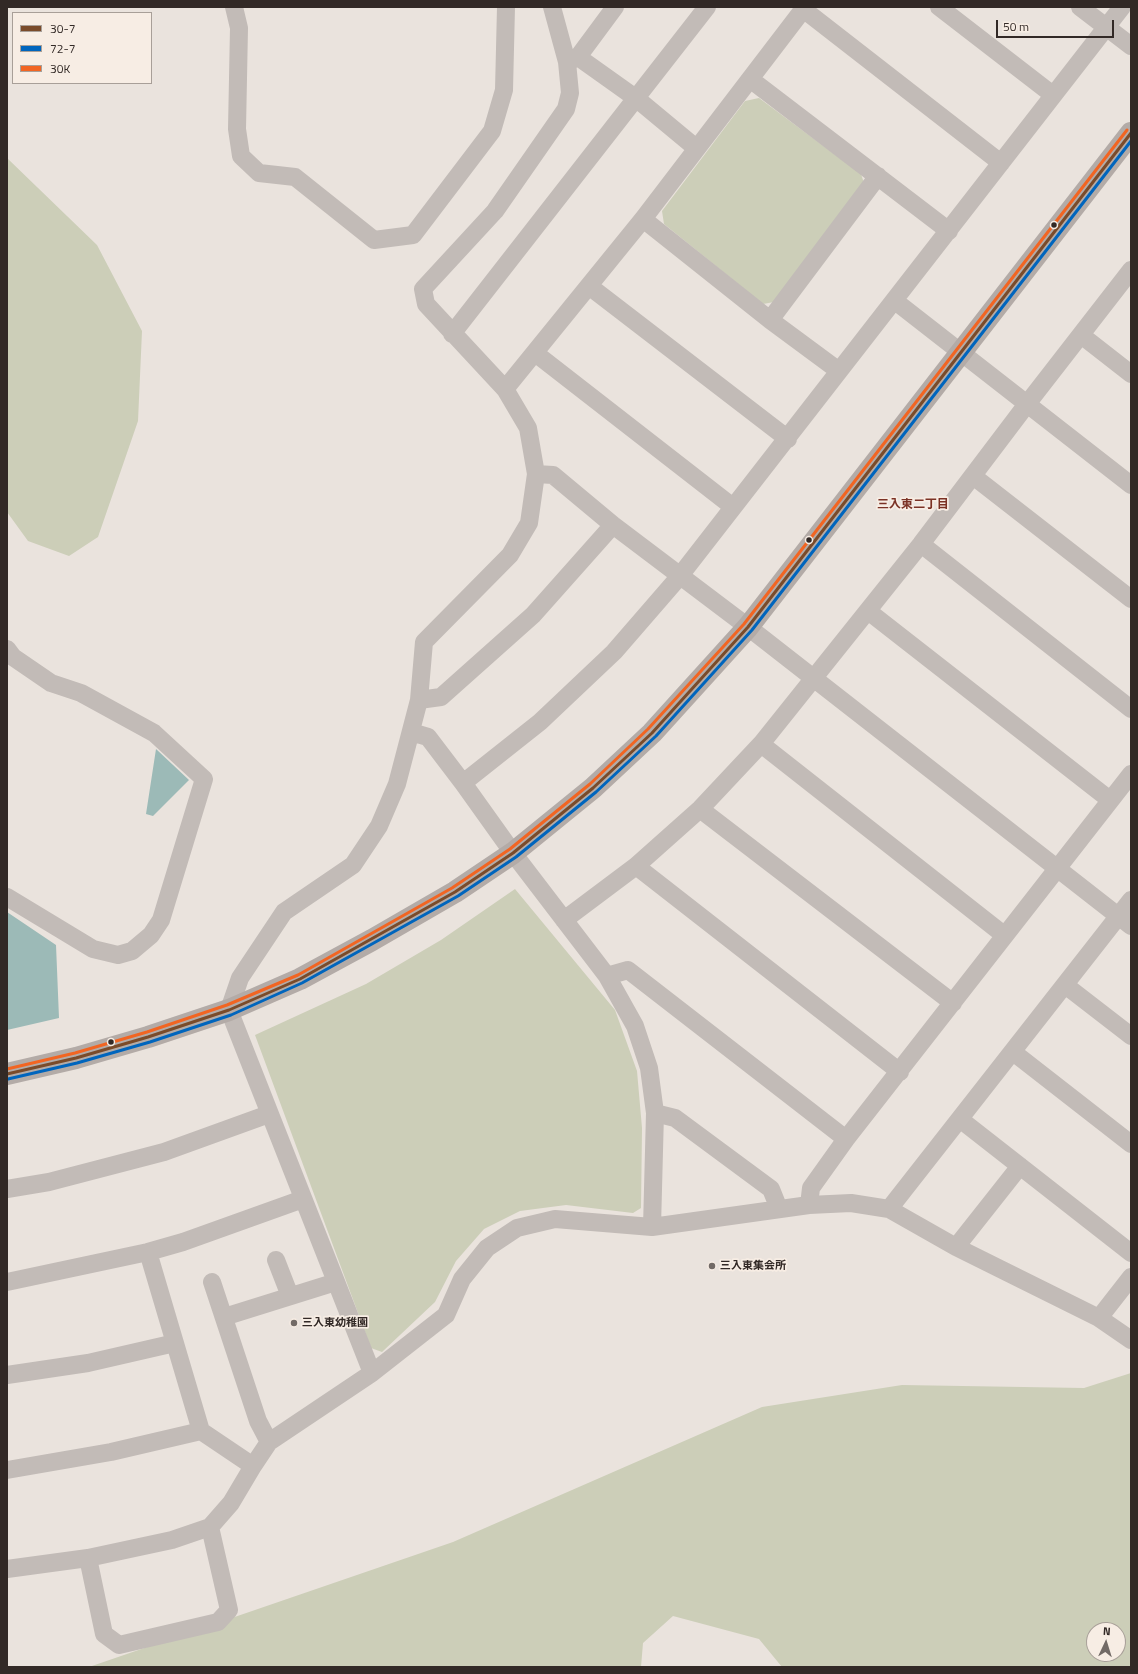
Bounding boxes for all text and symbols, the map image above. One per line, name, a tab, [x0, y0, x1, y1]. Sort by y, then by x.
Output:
legend	[12, 12, 152, 84]
scale bar	[998, 12, 1116, 38]
text: 50 m	[1003, 17, 1029, 36]
text: 30-7	[50, 19, 75, 38]
text: 72-7	[50, 39, 75, 58]
text: 30K	[50, 59, 70, 78]
unlabelled marker	[1049, 220, 1059, 230]
district label: 三入東二丁目	[877, 498, 949, 512]
unlabelled marker	[804, 535, 814, 545]
unlabelled marker	[106, 1037, 116, 1047]
place label: 三入東集会所	[720, 1259, 786, 1273]
marker: 三入東集会所	[707, 1261, 717, 1271]
place label: 三入東幼稚園	[302, 1316, 368, 1330]
marker: 三入東幼稚園	[289, 1318, 299, 1328]
north arrow	[1086, 1622, 1126, 1662]
text: N	[1102, 1623, 1111, 1639]

